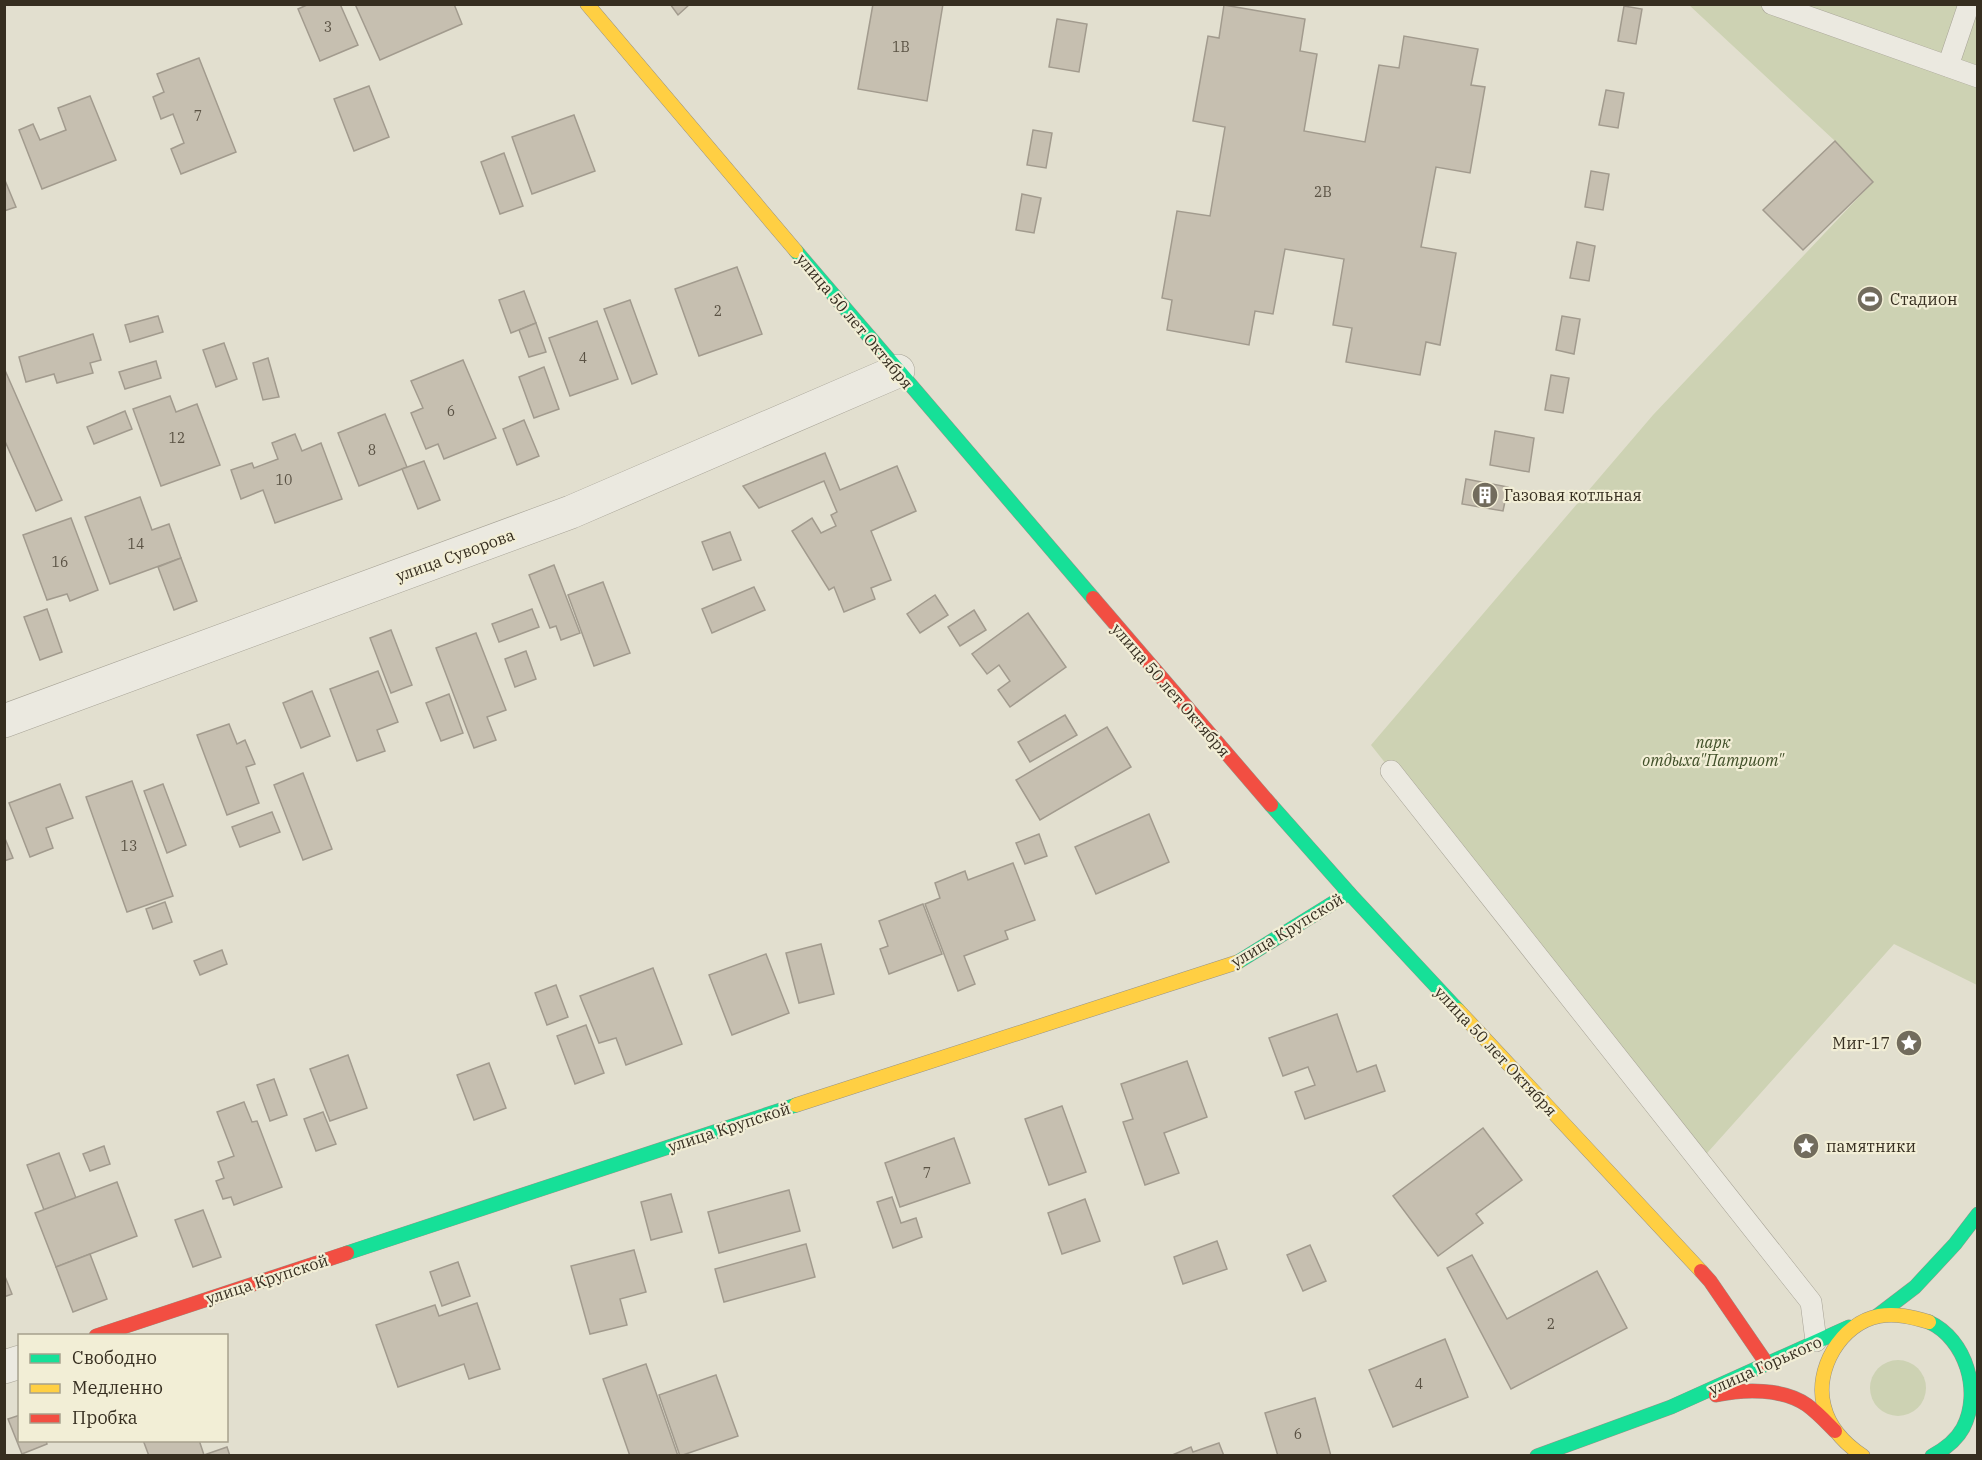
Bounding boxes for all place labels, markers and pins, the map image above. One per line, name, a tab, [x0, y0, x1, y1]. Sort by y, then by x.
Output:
sports icon: Стадион	[1855, 284, 1885, 314]
place label: Стадион	[1890, 289, 1957, 309]
building icon: Газовая котльная	[1470, 480, 1500, 510]
place label: Газовая котльная	[1504, 485, 1642, 505]
place icon: Миг-17	[1894, 1028, 1924, 1058]
place label: Миг-17	[1832, 1033, 1890, 1053]
place icon: памятники	[1791, 1131, 1821, 1161]
place label: памятники	[1826, 1136, 1916, 1156]

